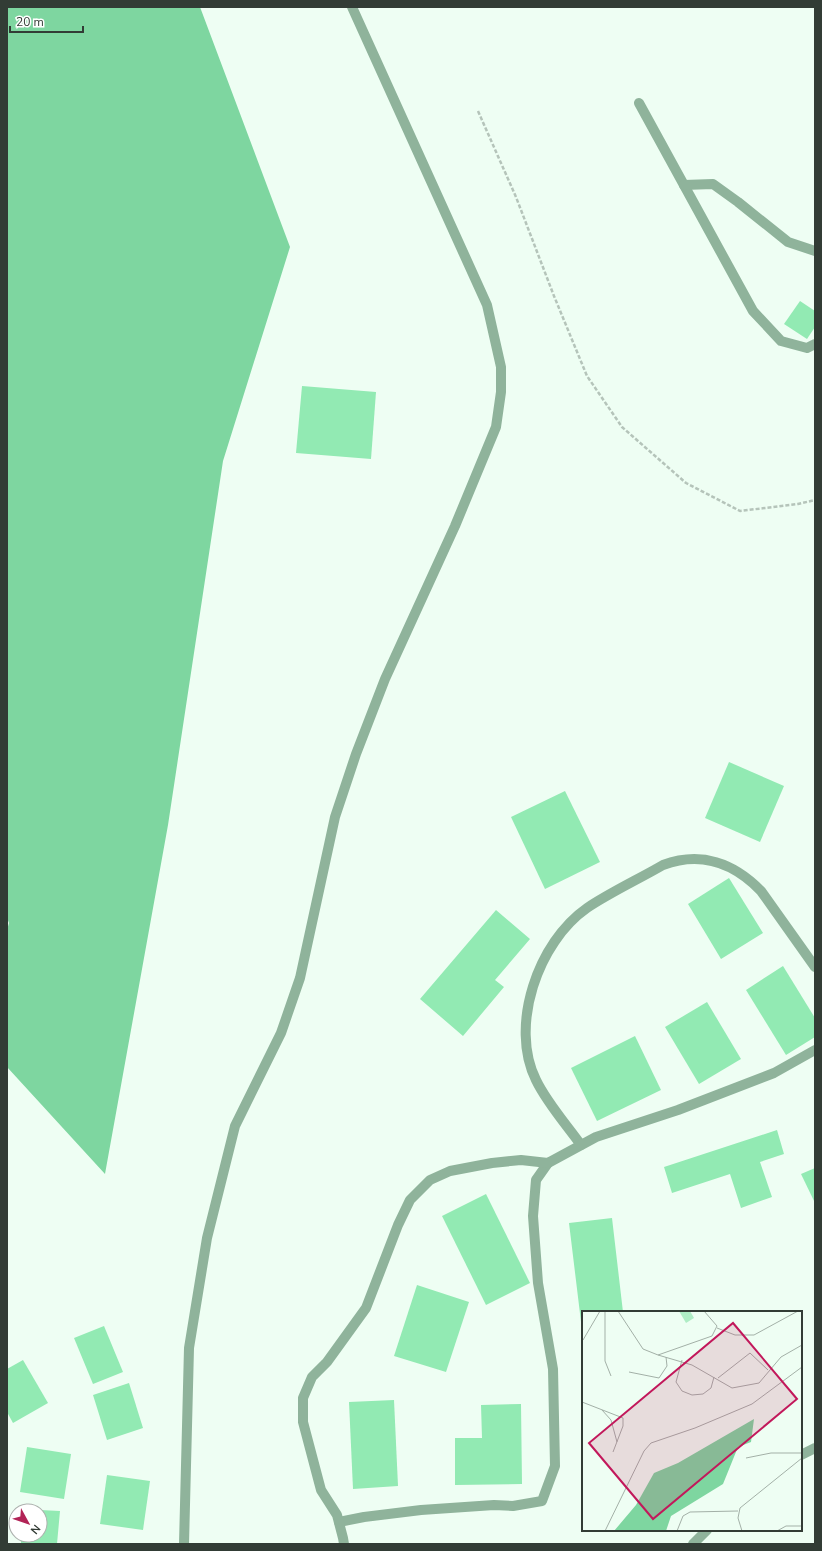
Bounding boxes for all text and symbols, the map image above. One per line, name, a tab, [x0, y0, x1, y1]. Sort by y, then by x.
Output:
scale bar	[10, 8, 83, 34]
text: 20 m	[16, 14, 44, 30]
inset map	[582, 1311, 802, 1531]
north arrow	[8, 1503, 48, 1543]
text: N	[27, 1521, 44, 1537]

